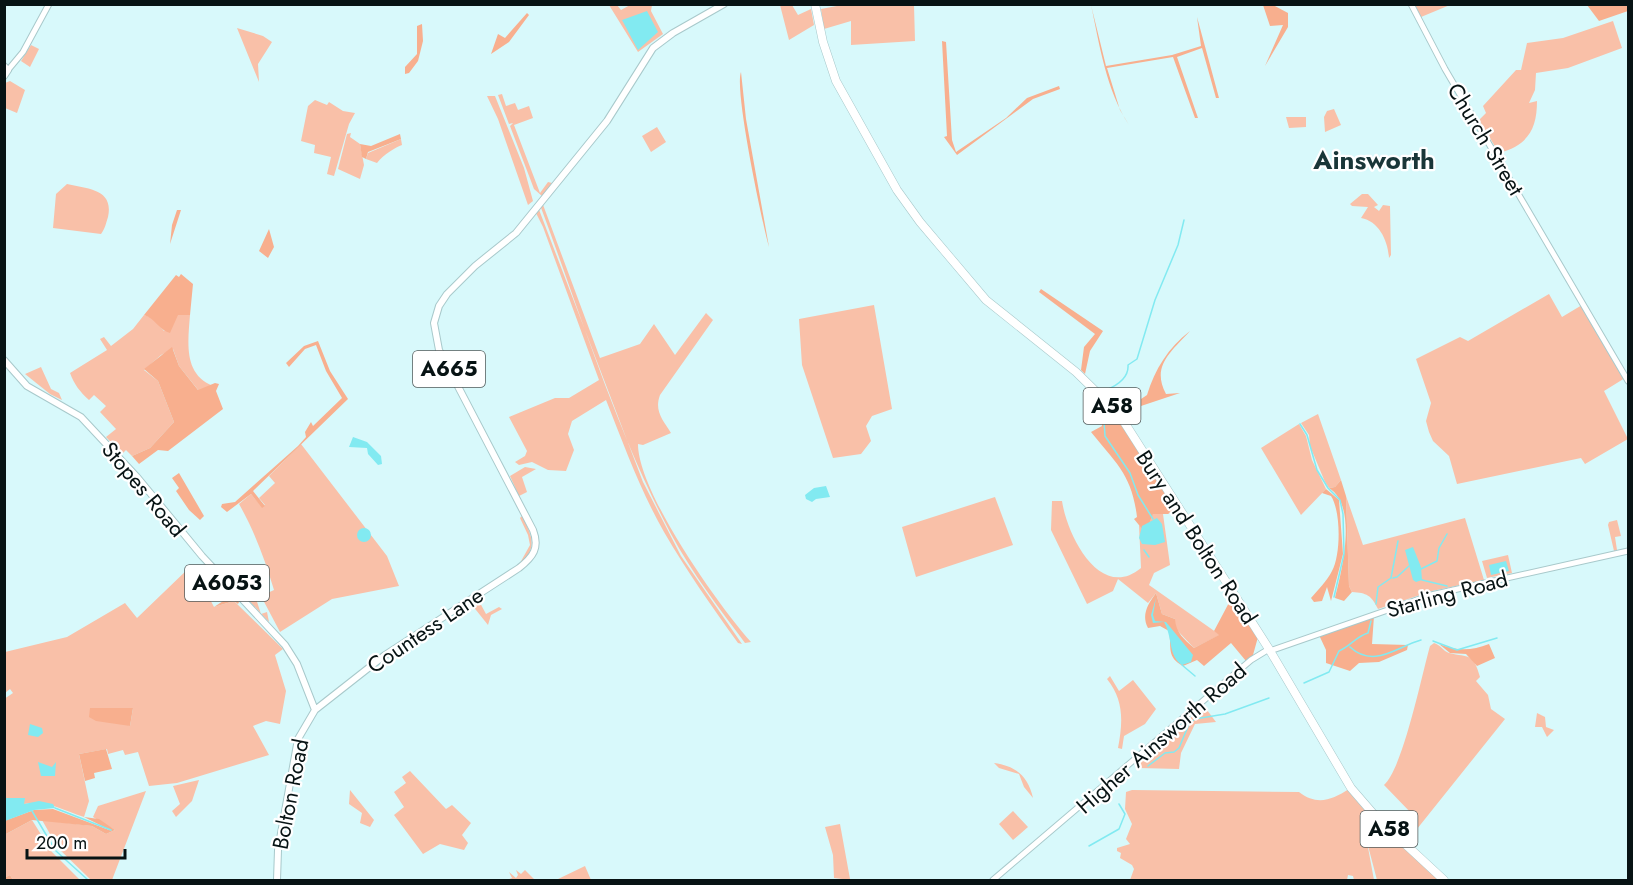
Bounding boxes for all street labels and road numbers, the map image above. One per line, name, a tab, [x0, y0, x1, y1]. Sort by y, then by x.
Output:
street label: Church Street	[1440, 77, 1533, 202]
road number: A665	[413, 351, 485, 387]
road number: A58	[1084, 388, 1140, 424]
street label: Stopes Road	[94, 434, 194, 544]
street label: Bury and Bolton Road	[1129, 444, 1265, 630]
street label: Starling Road	[1383, 562, 1511, 626]
road number: A6053	[185, 565, 269, 601]
street label: Countess Lane	[360, 579, 490, 681]
street label: Higher Ainsworth Road	[1069, 655, 1253, 821]
street label: Bolton Road	[264, 736, 316, 852]
road number: A58	[1360, 811, 1418, 847]

